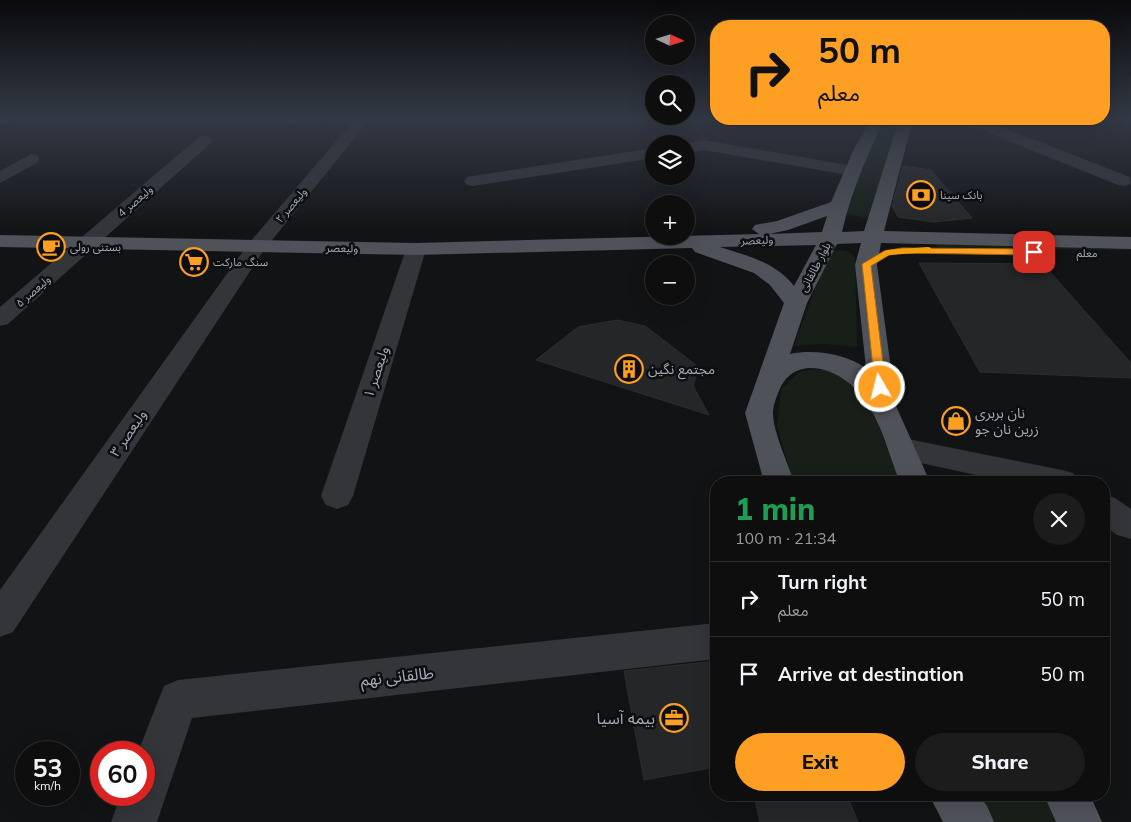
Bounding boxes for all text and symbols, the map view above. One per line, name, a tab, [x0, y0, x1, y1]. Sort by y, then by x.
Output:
north arrow	[645, 15, 695, 65]
map controls	[645, 15, 695, 305]
text: 50 m	[818, 28, 901, 72]
icon: right	[735, 40, 800, 105]
button: search	[645, 75, 695, 125]
text: معلم	[818, 79, 860, 107]
button: layers	[645, 135, 695, 185]
bank icon: بانک سینا	[906, 180, 936, 210]
street label: ولیعصر 4	[115, 182, 155, 220]
street label: ولیعصر ٢	[272, 185, 310, 225]
place label: بانک سینا	[940, 188, 982, 202]
button: +	[645, 195, 695, 245]
pin	[1013, 231, 1055, 273]
cafe icon: بستنی رولی	[36, 232, 66, 262]
street label: ولیعصر	[740, 232, 774, 248]
icon: arrive	[1020, 238, 1048, 266]
place label: بستنی رولی	[70, 240, 121, 254]
street label: بلوار طالقانی	[796, 240, 834, 294]
street label: ولیعصر	[325, 241, 358, 255]
street label: معلم	[1076, 246, 1098, 262]
supermarket icon: سنگ مارکت	[179, 247, 209, 277]
place label: سنگ مارکت	[213, 255, 268, 269]
button: −	[645, 255, 695, 305]
street label: ولیعصر ۵	[13, 272, 53, 310]
street label: ولیعصر ١	[359, 344, 393, 400]
building icon: مجتمع نگین	[614, 354, 644, 384]
place label: مجتمع نگین	[648, 360, 715, 380]
position arrow	[853, 360, 905, 412]
place label: نان بربری زرین نان جو	[975, 404, 1039, 438]
street label: ولیعصر ٣	[106, 406, 150, 460]
shop icon: نان بربری زرین نان جو	[941, 406, 971, 436]
text: 1 min	[735, 490, 815, 528]
button: close	[1033, 493, 1085, 545]
text: 100 m · 21:34	[735, 528, 836, 548]
text: Turn right	[778, 570, 867, 594]
icon: right	[735, 585, 763, 613]
text: 50 m	[1041, 587, 1085, 611]
text: معلم	[778, 600, 809, 620]
icon: arrive	[735, 660, 763, 688]
street label: طالقانی نهم	[359, 662, 435, 693]
text: Arrive at destination	[778, 662, 964, 686]
text: 50 m	[1041, 662, 1085, 686]
office icon: بیمه آسیا	[659, 703, 689, 733]
place label: بیمه آسیا	[597, 708, 655, 728]
button: Exit	[735, 733, 905, 791]
button: Share	[915, 733, 1085, 791]
speed limit sign: 60	[90, 741, 155, 806]
text: 53	[32, 752, 63, 783]
text: km/h	[34, 778, 61, 793]

